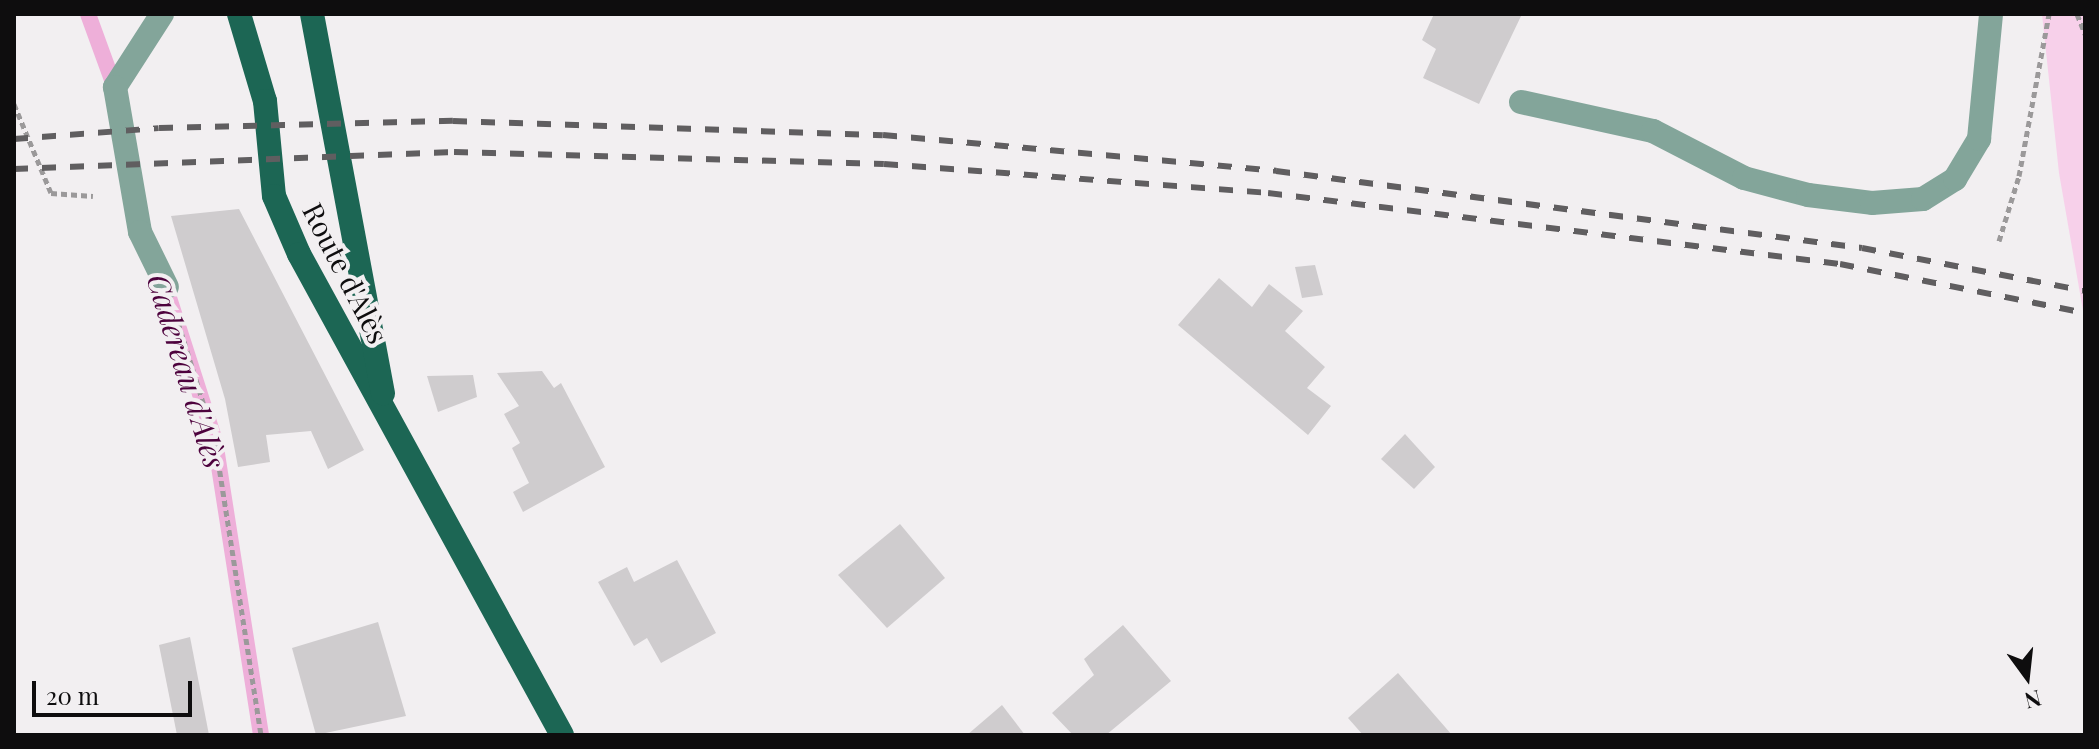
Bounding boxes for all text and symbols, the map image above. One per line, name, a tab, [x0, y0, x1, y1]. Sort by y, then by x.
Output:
street label: Route d'Alès	[296, 197, 396, 349]
water label: Cadereau d'Alès	[140, 269, 234, 473]
north arrow	[1987, 637, 2067, 717]
scale bar	[36, 665, 196, 715]
text: 20 m	[46, 679, 99, 711]
text: N	[2022, 684, 2045, 717]

